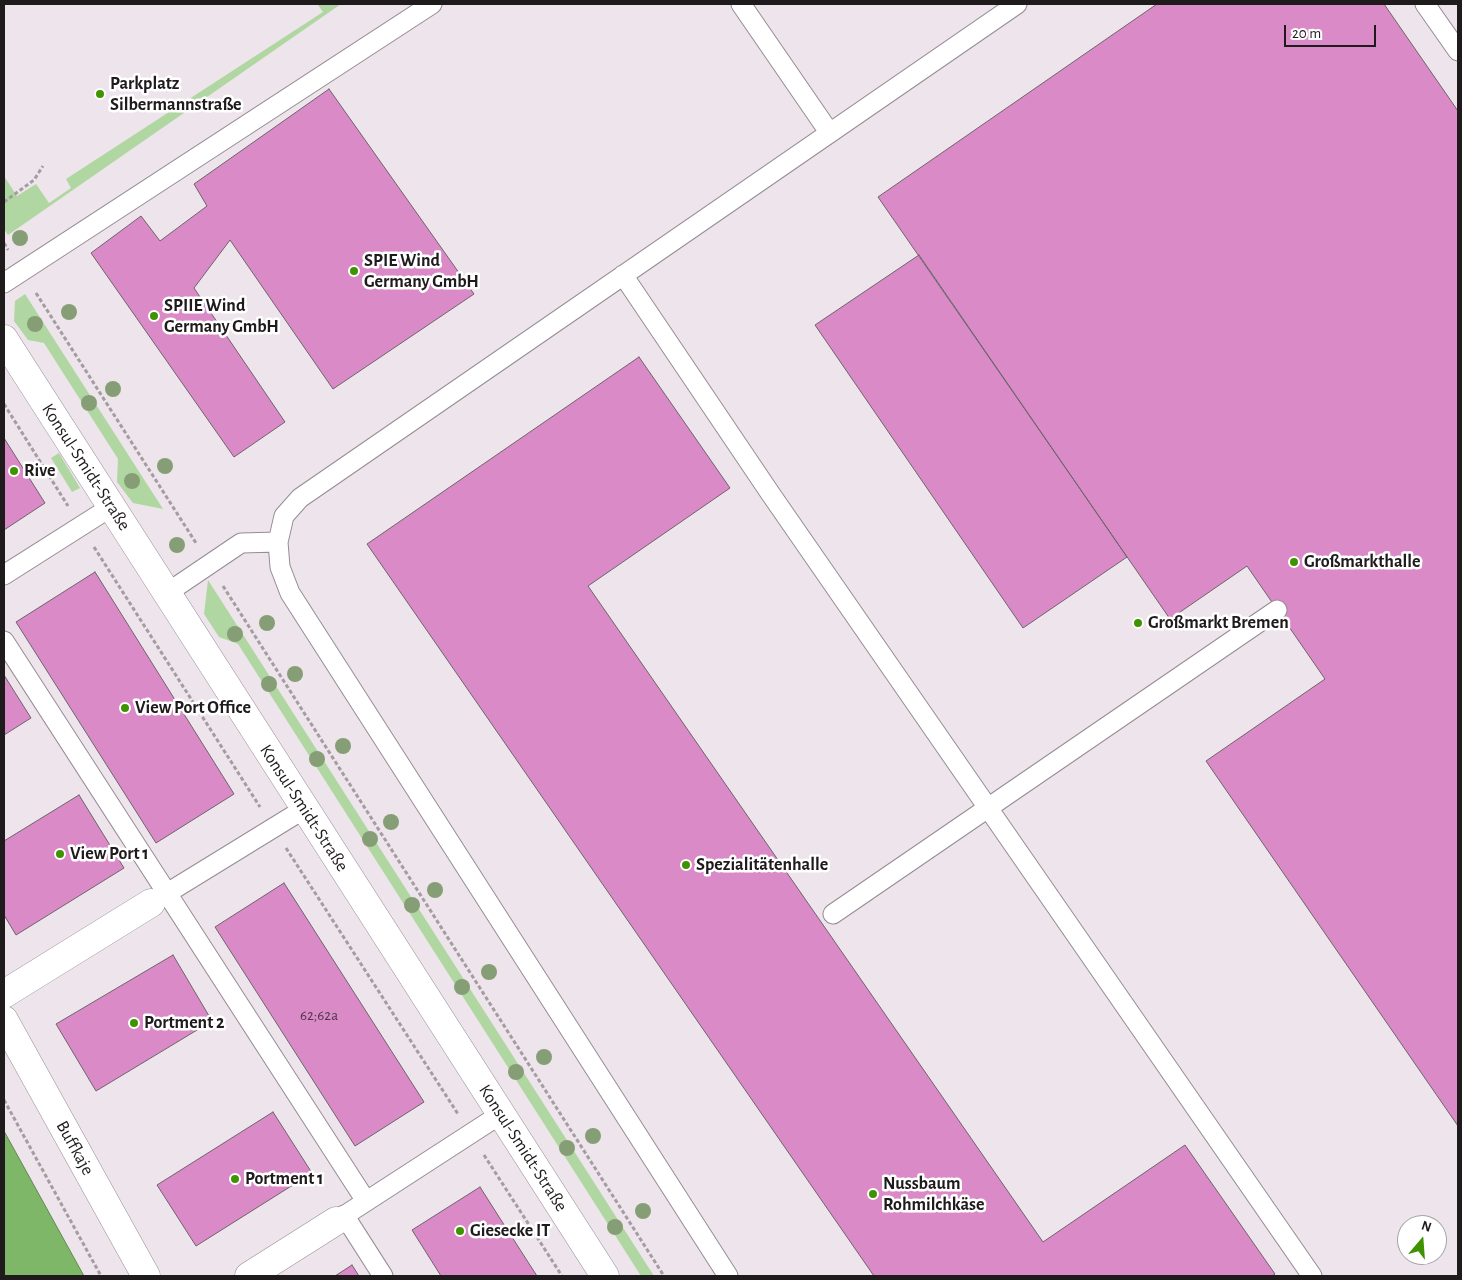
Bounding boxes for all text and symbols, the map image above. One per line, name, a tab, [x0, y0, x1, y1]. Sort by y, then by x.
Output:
scale bar	[1287, 15, 1380, 47]
text: 20 m	[1292, 26, 1321, 41]
place label: Parkplatz Silbermannstraße	[110, 73, 242, 116]
marker: Parkplatz Silbermannstraße	[94, 88, 106, 100]
place label: SPIE Wind Germany GmbH	[364, 250, 479, 292]
marker: SPIE Wind Germany GmbH	[348, 265, 360, 277]
place label: SPIIE Wind Germany GmbH	[164, 295, 279, 338]
marker: SPIIE Wind Germany GmbH	[148, 310, 160, 322]
street label: Konsul-Smidt-Straße	[37, 399, 135, 535]
place label: Rive	[24, 460, 56, 482]
marker: Rive	[8, 465, 20, 477]
place label: Großmarkthalle	[1304, 551, 1421, 573]
marker: Großmarkthalle	[1288, 556, 1300, 568]
place label: Großmarkt Bremen	[1148, 612, 1289, 634]
marker: Großmarkt Bremen	[1132, 617, 1144, 629]
place label: View Port Office	[135, 697, 251, 719]
marker: View Port Office	[119, 702, 131, 714]
street label: Konsul-Smidt-Straße	[255, 740, 353, 876]
place label: View Port 1	[70, 843, 149, 865]
marker: View Port 1	[54, 848, 66, 860]
place label: Spezialitätenhalle	[696, 854, 828, 876]
marker: Spezialitätenhalle	[680, 859, 692, 871]
house number: 62;62a	[300, 1006, 338, 1024]
place label: Portment 2	[144, 1012, 224, 1034]
marker: Portment 2	[128, 1017, 140, 1029]
street label: Konsul-Smidt-Straße	[474, 1080, 572, 1216]
street label: Buffkaje	[51, 1117, 99, 1179]
place label: Portment 1	[245, 1168, 323, 1190]
marker: Portment 1	[229, 1173, 241, 1185]
place label: Nussbaum Rohmilchkäse	[883, 1173, 985, 1216]
marker: Nussbaum Rohmilchkäse	[867, 1188, 879, 1200]
north arrow	[1397, 1215, 1447, 1265]
text: N	[1420, 1219, 1433, 1235]
place label: Giesecke IT	[470, 1220, 550, 1242]
marker: Giesecke IT	[454, 1225, 466, 1237]

